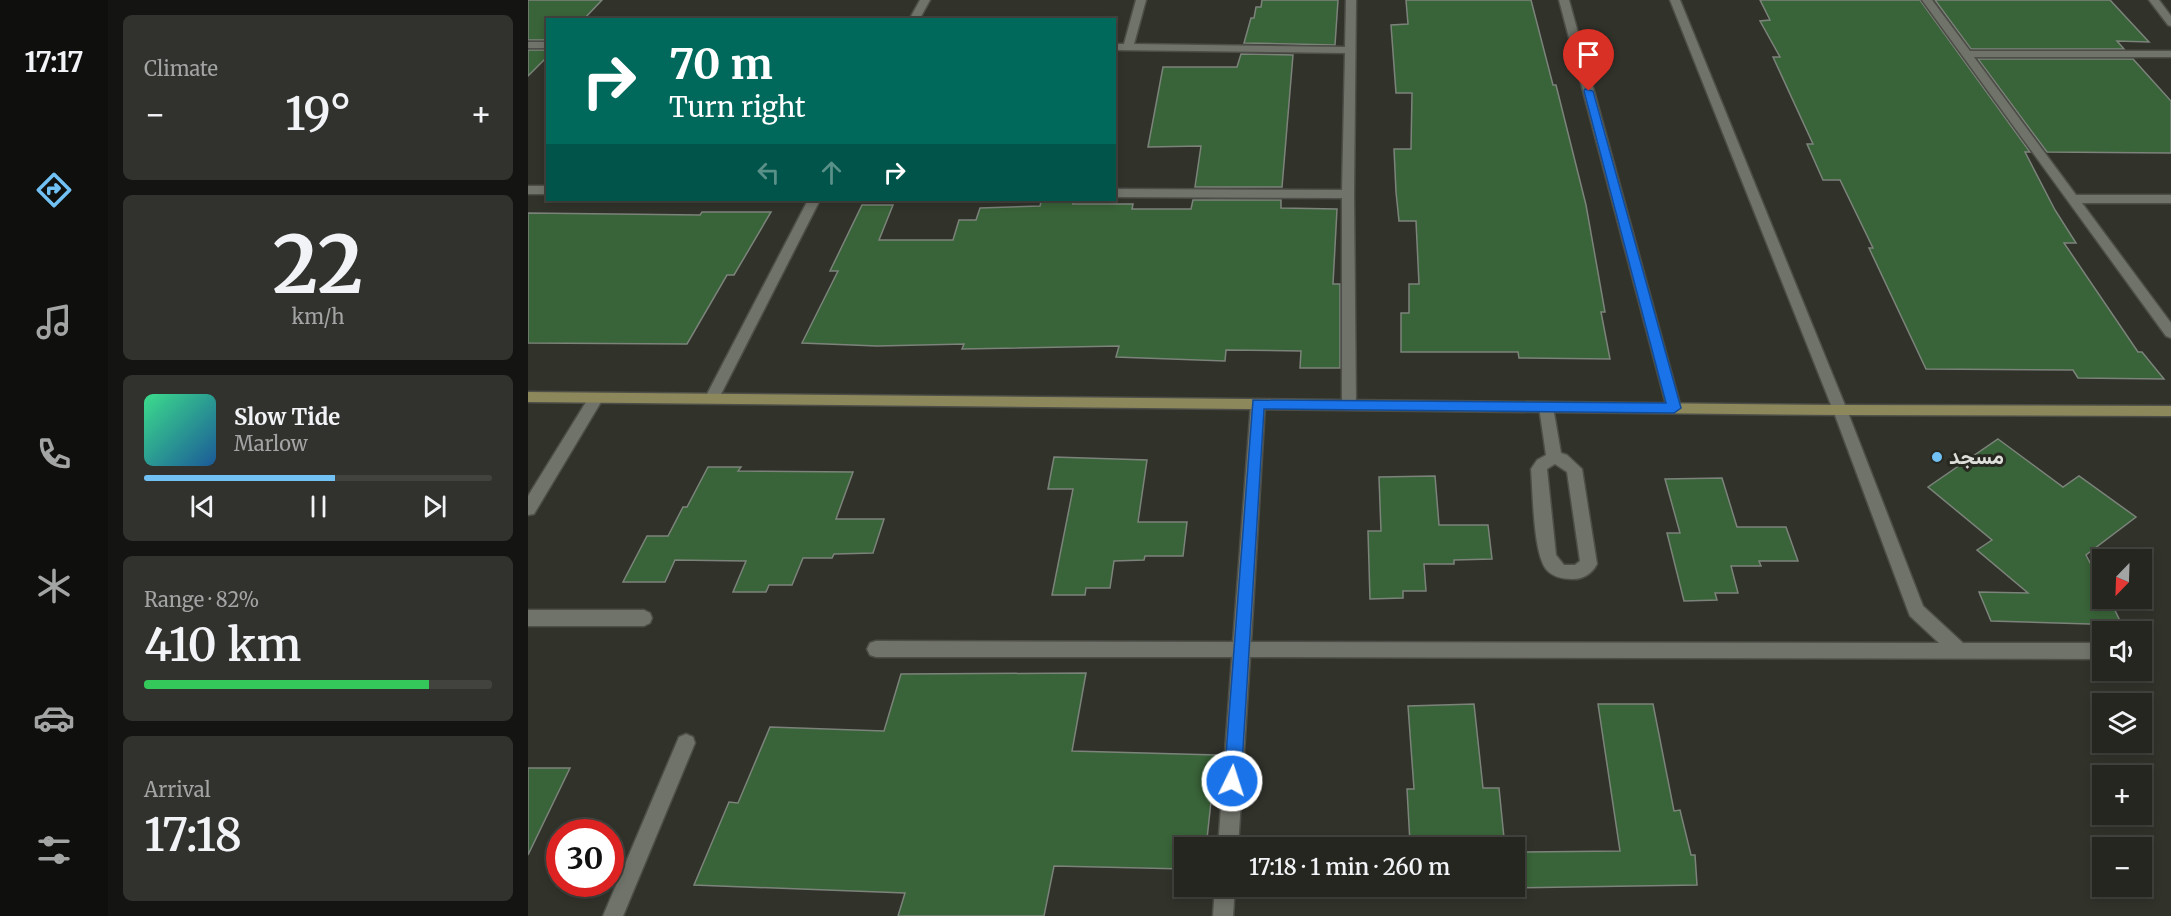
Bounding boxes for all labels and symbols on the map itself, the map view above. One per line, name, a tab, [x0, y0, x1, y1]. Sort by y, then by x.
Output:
pin	[1563, 29, 1614, 91]
place label: مسجد	[1949, 443, 2004, 470]
marker: مسجد	[1930, 450, 1944, 464]
north arrow	[2092, 549, 2152, 609]
position arrow	[1200, 749, 1264, 813]
speed limit sign: 30	[546, 819, 624, 897]

